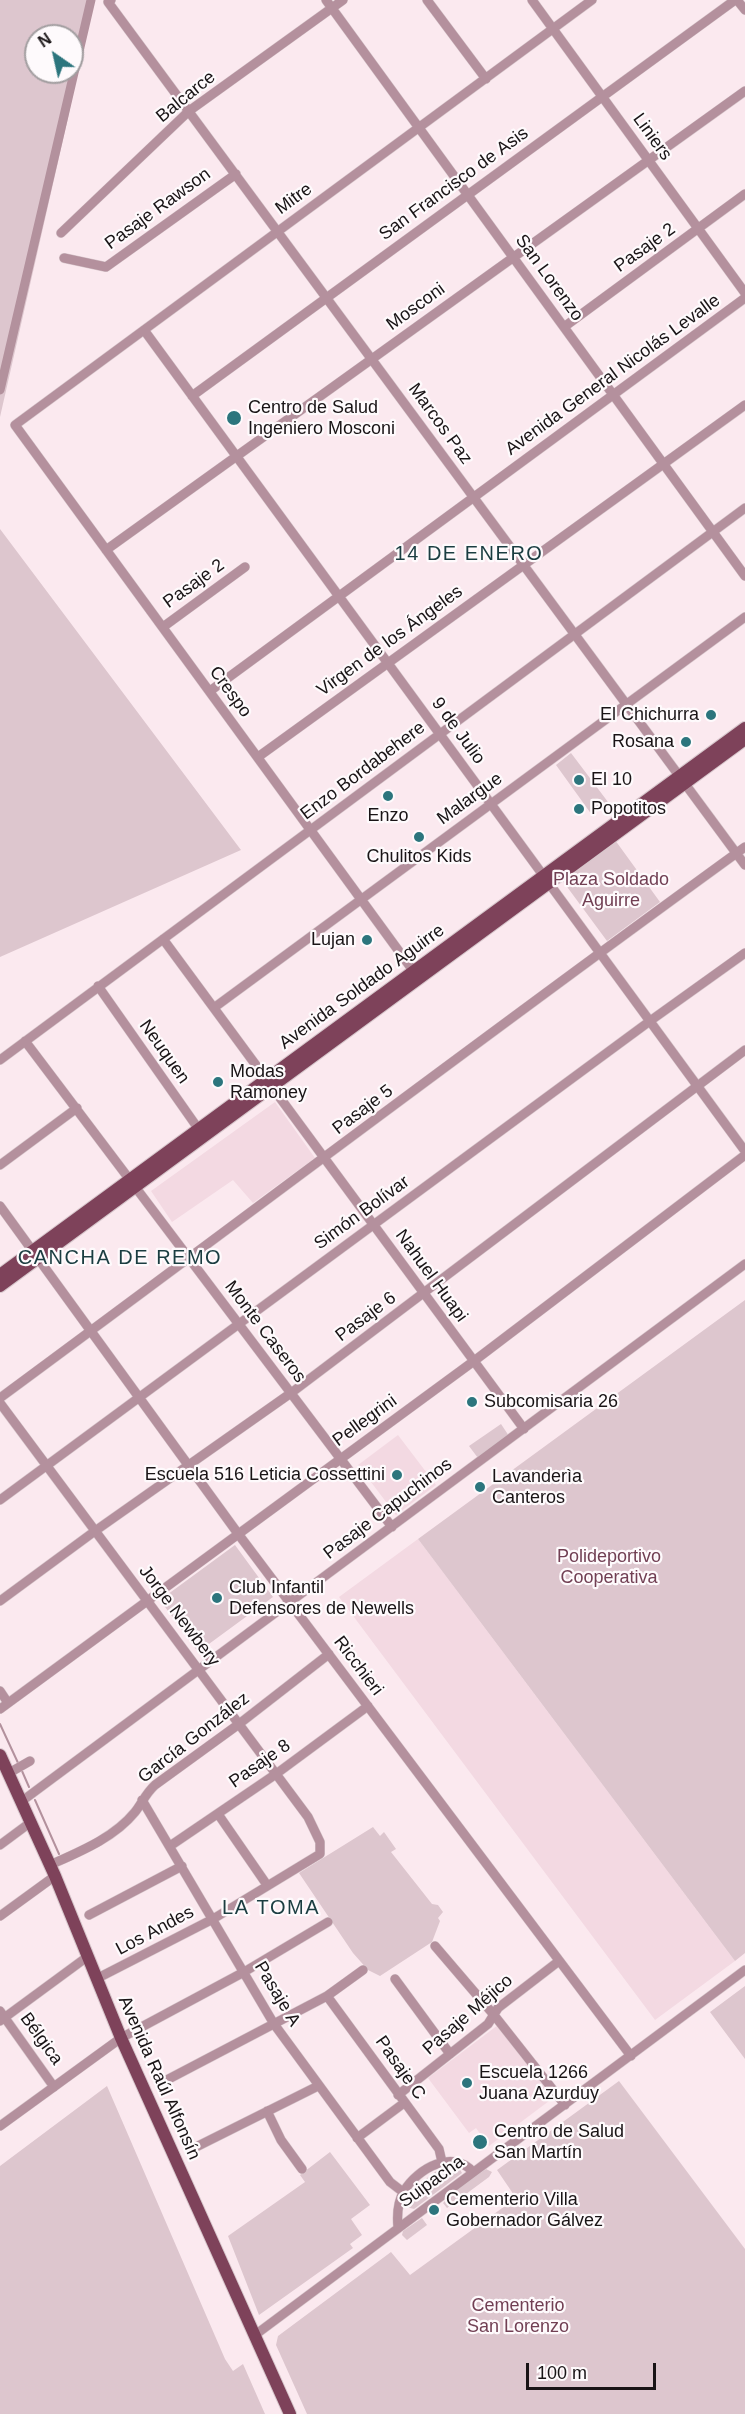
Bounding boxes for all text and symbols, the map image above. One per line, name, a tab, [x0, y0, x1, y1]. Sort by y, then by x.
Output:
north arrow	[24, 24, 84, 84]
text: N	[35, 30, 54, 51]
street label: Balcarce	[152, 67, 220, 127]
street label: Liniers	[628, 109, 676, 165]
street label: San Francisco de Asis	[375, 123, 533, 245]
street label: Pasaje Rawson	[101, 164, 215, 254]
street label: Mitre	[271, 179, 317, 219]
street label: Pasaje 2	[610, 219, 680, 277]
street label: San Lorenzo	[510, 230, 588, 326]
street label: Mosconi	[383, 279, 449, 335]
street label: Avenida General Nicolás Levalle	[502, 290, 724, 460]
street label: Marcos Paz	[403, 379, 477, 469]
place label: Centro de Salud Ingeniero Mosconi	[248, 397, 395, 440]
marker: Centro de Salud Ingeniero Mosconi	[225, 409, 243, 427]
district label: 14 DE ENERO	[395, 542, 543, 566]
street label: Pasaje 2	[159, 555, 229, 613]
street label: Virgen de los Ángeles	[313, 581, 467, 701]
street label: Crespo	[204, 662, 256, 722]
street label: 9 de Julio	[427, 693, 489, 769]
place label: El Chichurra	[600, 704, 699, 726]
marker: El Chichurra	[704, 708, 718, 722]
street label: Enzo Bordabehere	[297, 717, 429, 825]
place label: Rosana	[612, 731, 674, 753]
marker: Rosana	[679, 735, 693, 749]
street label: Malargue	[433, 768, 507, 830]
place label: El 10	[591, 769, 632, 791]
marker: El 10	[572, 773, 586, 787]
marker: Enzo	[381, 789, 395, 803]
place label: Popotitos	[591, 798, 666, 820]
marker: Popotitos	[572, 802, 586, 816]
place label: Enzo	[367, 805, 409, 827]
marker: Chulitos Kids	[412, 830, 426, 844]
place label: Chulitos Kids	[366, 846, 472, 868]
park label: Plaza Soldado Aguirre	[553, 869, 669, 912]
street label: Avenida Soldado Aguirre	[275, 920, 449, 1054]
place label: Lujan	[311, 929, 355, 951]
marker: Lujan	[360, 933, 374, 947]
street label: Neuquen	[134, 1016, 194, 1088]
place label: Modas Ramoney	[230, 1061, 307, 1104]
marker: Modas Ramoney	[211, 1075, 225, 1089]
street label: Pasaje 5	[329, 1080, 397, 1140]
street label: Simón Bolívar	[310, 1171, 414, 1255]
street label: Nahuel Huapi	[390, 1226, 472, 1326]
district label: CANCHA DE REMO	[18, 1246, 222, 1270]
street label: Monte Caseros	[220, 1277, 310, 1387]
street label: Pasaje 6	[332, 1287, 400, 1347]
street label: Pellegrini	[329, 1391, 401, 1451]
place label: Subcomisaria 26	[484, 1391, 618, 1413]
marker: Subcomisaria 26	[465, 1395, 479, 1409]
street label: Pasaje Capuchinos	[320, 1454, 456, 1564]
place label: Escuela 516 Leticia Cossettini	[145, 1464, 385, 1486]
place label: Lavanderìa Canteros	[492, 1466, 582, 1508]
marker: Escuela 516 Leticia Cossettini	[390, 1468, 404, 1482]
marker: Lavanderìa Canteros	[473, 1480, 487, 1494]
park label: Polideportivo Cooperativa	[557, 1546, 661, 1588]
street label: Jorge Newbery	[134, 1561, 224, 1671]
place label: Club Infantil Defensores de Newells	[229, 1577, 414, 1620]
marker: Club Infantil Defensores de Newells	[210, 1591, 224, 1605]
street label: Ricchieri	[329, 1632, 387, 1700]
street label: García González	[134, 1688, 254, 1788]
street label: Pasaje 8	[225, 1735, 295, 1793]
district label: LA TOMA	[222, 1896, 320, 1920]
street label: Los Andes	[112, 1901, 198, 1961]
street label: Pasaje A	[249, 1958, 305, 2030]
street label: Pasaje Méjico	[419, 1970, 517, 2060]
street label: Avenida Raúl Alfonsín	[113, 1993, 205, 2163]
street label: Bélgica	[15, 2009, 67, 2069]
street label: Pasaje C	[370, 2032, 430, 2104]
place label: Escuela 1266 Juana Azurduy	[479, 2062, 599, 2104]
marker: Escuela 1266 Juana Azurduy	[460, 2076, 474, 2090]
place label: Centro de Salud San Martín	[494, 2121, 624, 2164]
marker: Centro de Salud San Martín	[471, 2133, 489, 2151]
street label: Suipacha	[395, 2151, 469, 2213]
place label: Cementerio Villa Gobernador Gálvez	[446, 2189, 603, 2232]
marker: Cementerio Villa Gobernador Gálvez	[427, 2203, 441, 2217]
park label: Cementerio San Lorenzo	[467, 2295, 569, 2338]
scale bar	[529, 2351, 660, 2389]
text: 100 m	[537, 2363, 587, 2383]

